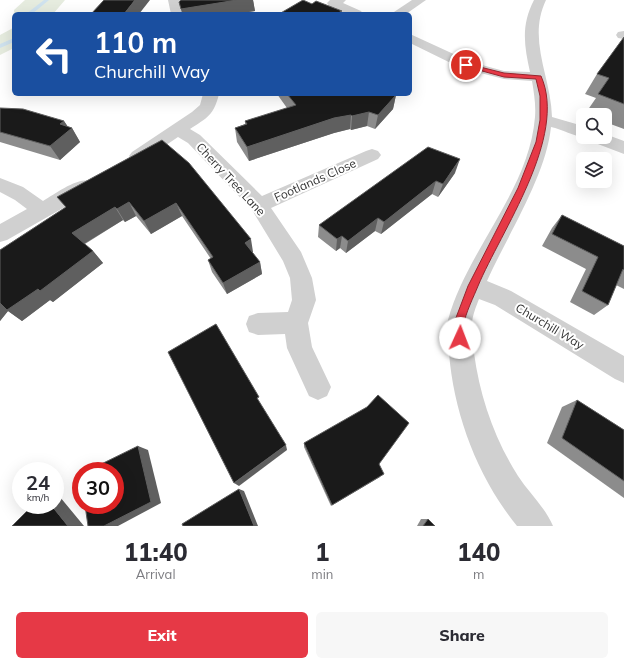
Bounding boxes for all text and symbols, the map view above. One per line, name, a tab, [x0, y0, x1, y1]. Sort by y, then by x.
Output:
text: 110 m	[94, 25, 177, 60]
icon: left	[28, 28, 80, 80]
pin	[449, 48, 483, 82]
icon: arrive	[455, 54, 477, 76]
text: Churchill Way	[94, 60, 210, 83]
map controls	[576, 108, 612, 188]
button: search	[576, 108, 612, 144]
street label: Cherry Tree Lane	[193, 139, 269, 219]
button: layers	[576, 152, 612, 188]
street label: Footlands Close	[272, 155, 358, 205]
street label: Churchill Way	[513, 300, 588, 353]
position arrow	[439, 317, 481, 359]
speed limit sign: 30	[72, 462, 124, 514]
text: 24	[26, 470, 50, 495]
text: km/h	[27, 491, 49, 504]
text: 11:40	[124, 537, 188, 567]
text: 1	[315, 537, 330, 567]
text: 140	[457, 537, 500, 567]
text: Arrival	[136, 566, 176, 582]
text: min	[311, 566, 333, 582]
text: m	[473, 566, 484, 582]
button: Exit	[16, 612, 308, 658]
button: Share	[316, 612, 608, 658]

